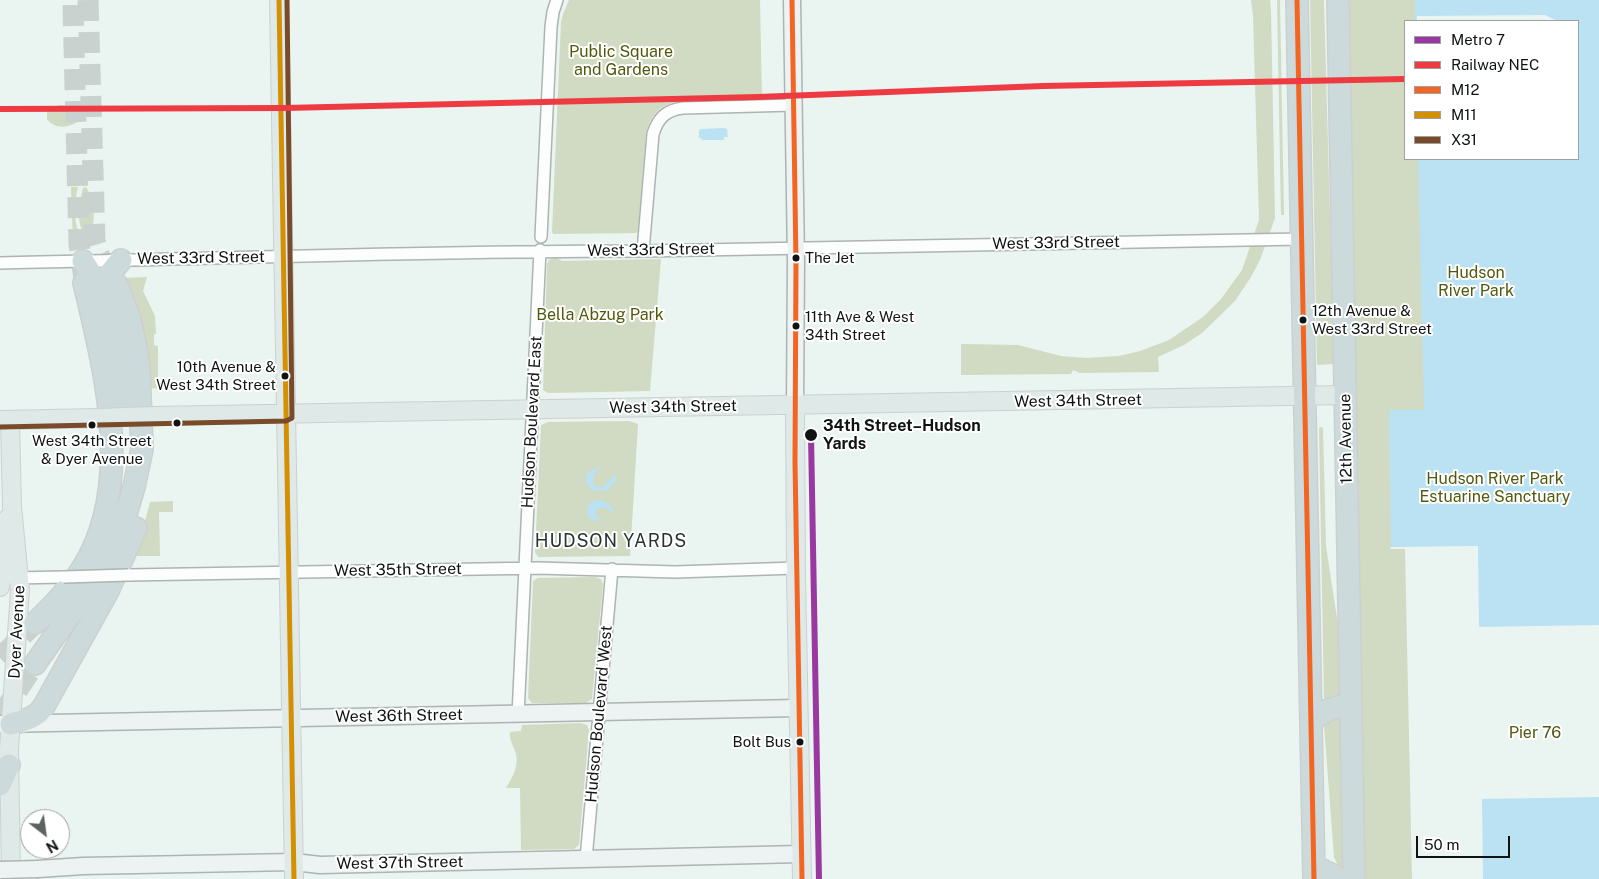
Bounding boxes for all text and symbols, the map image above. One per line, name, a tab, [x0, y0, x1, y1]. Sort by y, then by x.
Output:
legend	[1404, 20, 1579, 160]
text: Metro 7	[1451, 31, 1505, 48]
park label: Public Square and Gardens	[569, 42, 673, 80]
text: Railway NEC	[1451, 56, 1539, 73]
text: M12	[1451, 81, 1479, 98]
text: M11	[1451, 106, 1477, 123]
text: X31	[1451, 131, 1477, 148]
street label: West 33rd Street	[992, 232, 1120, 254]
street label: West 33rd Street	[587, 239, 715, 261]
street label: West 33rd Street	[137, 247, 265, 269]
place label: The Jet	[805, 249, 855, 267]
marker: The Jet	[791, 253, 801, 263]
park label: Hudson River Park	[1438, 263, 1514, 301]
place label: 12th Avenue & West 33rd Street	[1312, 302, 1432, 337]
park label: Bella Abzug Park	[536, 305, 664, 325]
place label: 11th Ave & West 34th Street	[805, 308, 914, 343]
marker: 12th Avenue & West 33rd Street	[1298, 315, 1308, 325]
marker: 11th Ave & West 34th Street	[791, 321, 801, 331]
street label: Hudson Boulevard East	[518, 335, 546, 509]
place label: 10th Avenue & West 34th Street	[156, 358, 276, 393]
marker: 10th Avenue & West 34th Street	[280, 371, 290, 381]
street label: West 34th Street	[1014, 390, 1142, 412]
street label: 12th Avenue	[1336, 394, 1356, 484]
street label: West 34th Street	[609, 396, 737, 418]
place label: 34th Street–Hudson Yards	[823, 416, 981, 454]
unlabelled marker	[172, 418, 182, 428]
marker: West 34th Street & Dyer Avenue	[87, 420, 97, 430]
marker: 34th Street–Hudson Yards	[803, 427, 819, 443]
place label: West 34th Street & Dyer Avenue	[32, 432, 152, 467]
park label: Hudson River Park Estuarine Sanctuary	[1420, 469, 1570, 507]
district label: HUDSON YARDS	[533, 530, 689, 552]
street label: West 35th Street	[334, 559, 462, 581]
street label: Dyer Avenue	[5, 585, 29, 679]
street label: Hudson Boulevard West	[582, 625, 616, 803]
street label: West 36th Street	[335, 705, 463, 727]
park label: Pier 76	[1509, 723, 1561, 743]
place label: Bolt Bus	[733, 733, 791, 751]
marker: Bolt Bus	[795, 737, 805, 747]
north arrow	[20, 809, 70, 859]
scale bar	[1419, 826, 1513, 858]
text: N	[43, 836, 61, 856]
text: 50 m	[1424, 836, 1459, 853]
street label: West 37th Street	[336, 852, 464, 874]

